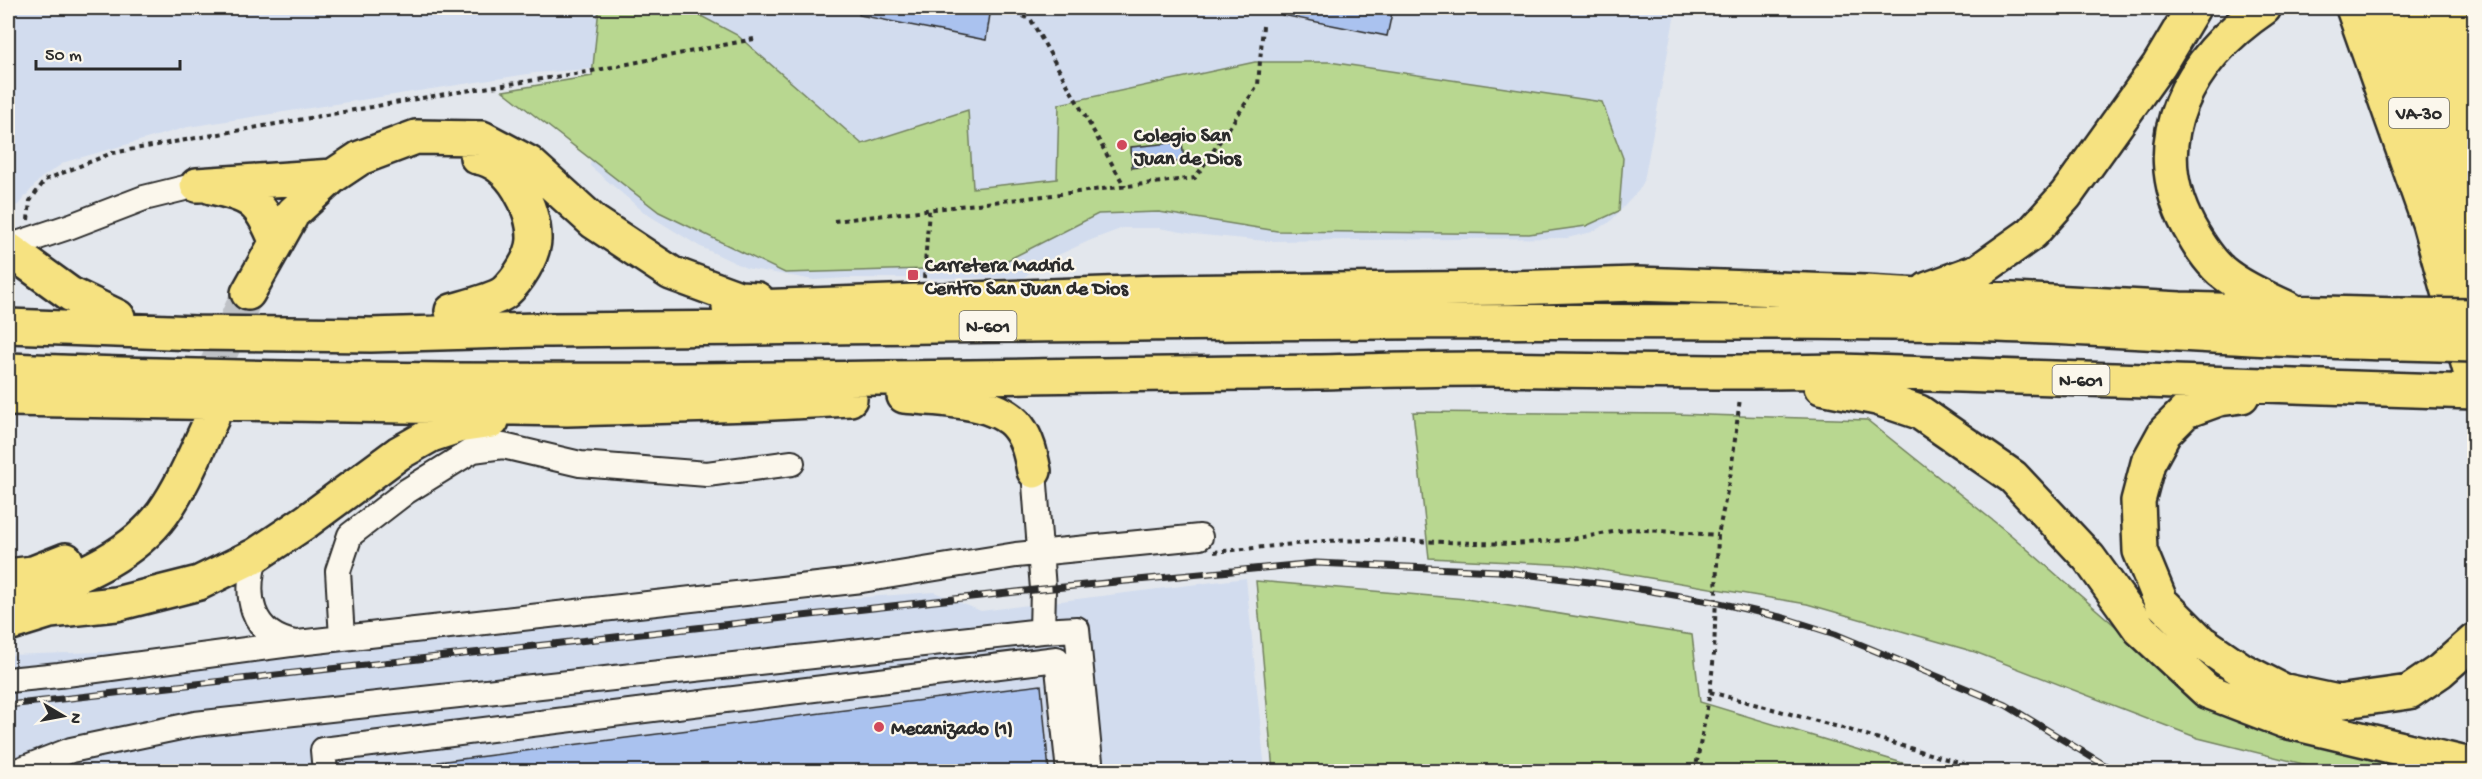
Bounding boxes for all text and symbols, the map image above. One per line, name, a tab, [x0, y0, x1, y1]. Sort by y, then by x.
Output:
scale bar	[36, 33, 180, 71]
text: 50 m	[45, 46, 82, 67]
road number: VA-30	[2389, 98, 2449, 128]
place label: Colegio San Juan de Dios	[1133, 126, 1243, 172]
marker: Colegio San Juan de Dios	[1115, 138, 1129, 152]
place label: Carretera Madrid Centro San Juan de Dios	[924, 256, 1129, 302]
marker: Carretera Madrid Centro San Juan de Dios	[906, 268, 920, 282]
road number: N-601	[960, 311, 1016, 341]
road number: N-601	[2052, 365, 2110, 395]
north arrow	[33, 686, 93, 746]
text: N	[64, 711, 85, 725]
place label: Mecanizado (1)	[891, 719, 1013, 742]
marker: Mecanizado (1)	[872, 720, 886, 734]

